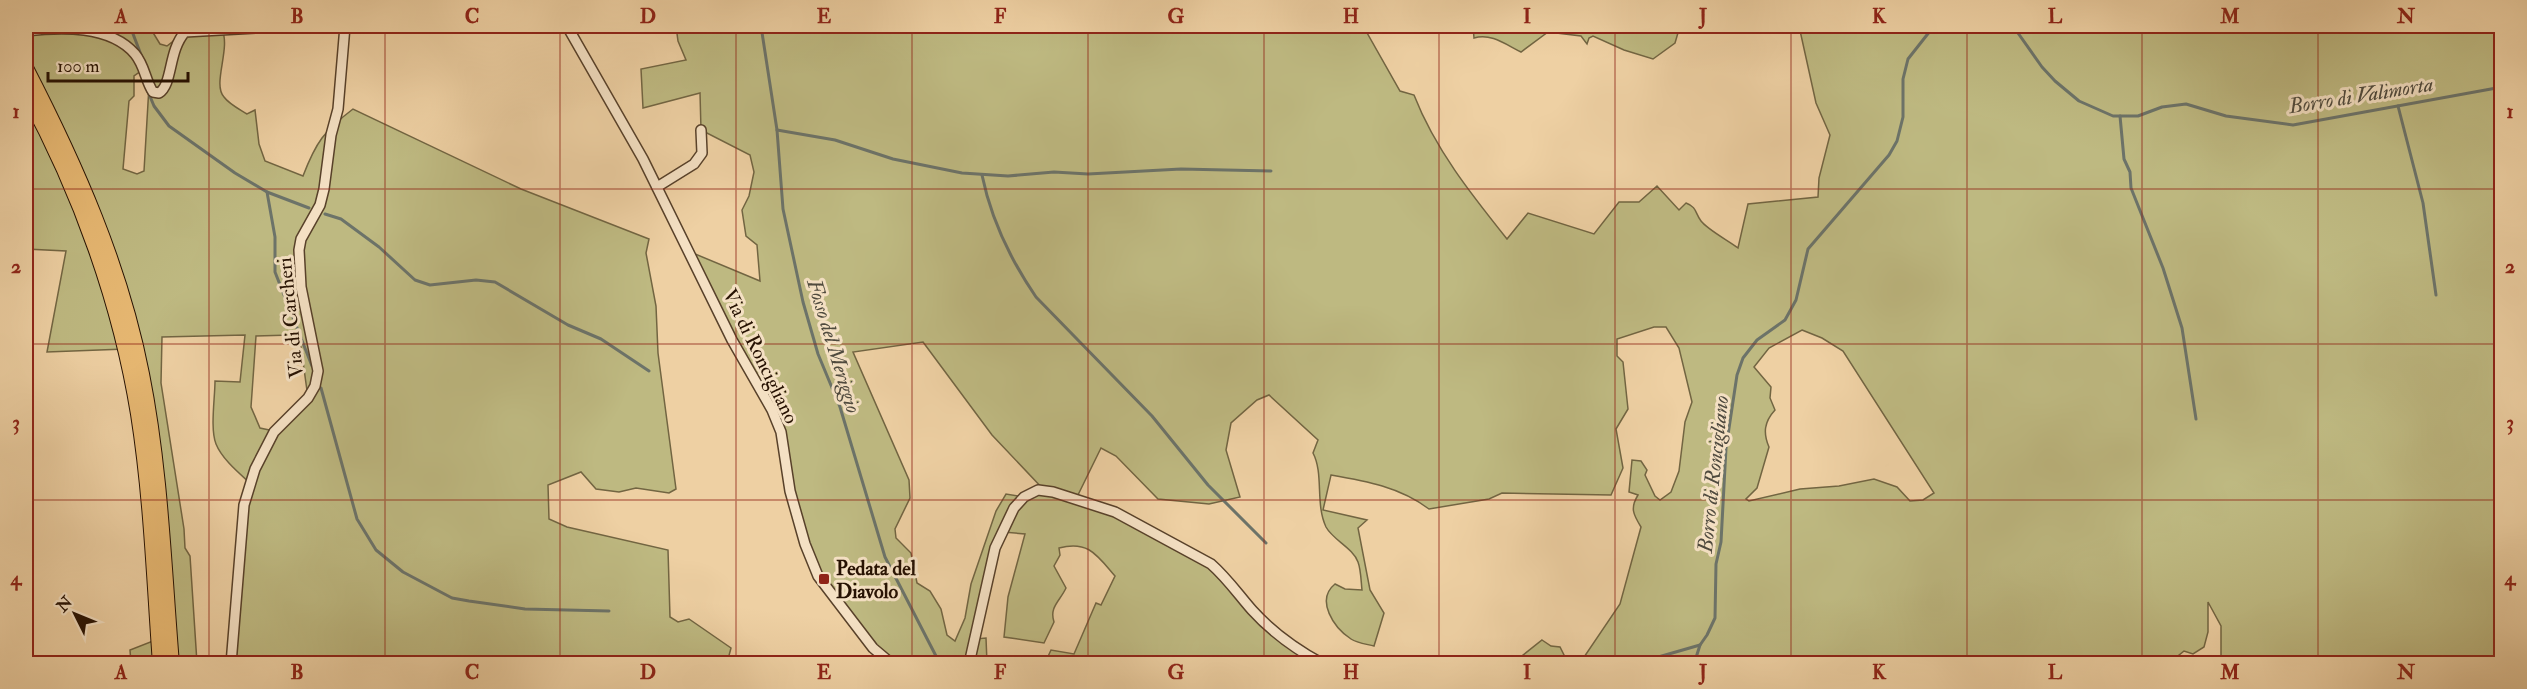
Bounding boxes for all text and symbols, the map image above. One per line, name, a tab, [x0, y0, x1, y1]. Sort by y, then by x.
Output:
text: A	[114, 4, 128, 29]
text: B	[290, 4, 304, 29]
text: C	[465, 4, 479, 29]
text: D	[640, 4, 656, 29]
text: E	[817, 4, 832, 29]
text: F	[994, 4, 1007, 29]
text: G	[1168, 4, 1185, 29]
text: H	[1343, 4, 1359, 29]
text: I	[1523, 4, 1531, 29]
text: J	[1698, 4, 1707, 29]
text: K	[1872, 4, 1887, 29]
text: L	[2048, 4, 2063, 29]
text: M	[2219, 4, 2240, 29]
text: N	[2396, 4, 2416, 29]
scale bar	[48, 45, 188, 83]
text: 100 m	[57, 55, 100, 78]
water label: Borro di Valimorta	[2286, 71, 2435, 120]
text: 1	[12, 99, 20, 124]
text: 1	[2506, 99, 2514, 124]
text: 2	[11, 254, 21, 279]
text: 2	[2505, 254, 2515, 279]
street label: Via di Carcheri	[272, 256, 309, 379]
water label: Fosso del Meriggio	[800, 275, 867, 416]
street label: Via di Roncigliano	[717, 285, 804, 428]
water label: Borro di Roncigliano	[1692, 394, 1735, 555]
text: 3	[12, 410, 20, 435]
text: 3	[2506, 410, 2514, 435]
place label: Pedata del Diavolo	[836, 556, 917, 604]
text: 4	[10, 566, 23, 591]
text: 4	[2504, 566, 2517, 591]
marker: Pedata del Diavolo	[817, 572, 831, 586]
north arrow	[45, 584, 105, 644]
text: N	[52, 592, 77, 617]
text: A	[114, 660, 128, 685]
text: B	[290, 660, 304, 685]
text: C	[465, 660, 479, 685]
text: D	[640, 660, 656, 685]
text: E	[817, 660, 832, 685]
text: F	[994, 660, 1007, 685]
text: G	[1168, 660, 1185, 685]
text: H	[1343, 660, 1359, 685]
text: I	[1523, 660, 1531, 685]
text: J	[1698, 660, 1707, 685]
text: K	[1872, 660, 1887, 685]
text: L	[2048, 660, 2063, 685]
text: M	[2219, 660, 2240, 685]
text: N	[2396, 660, 2416, 685]

